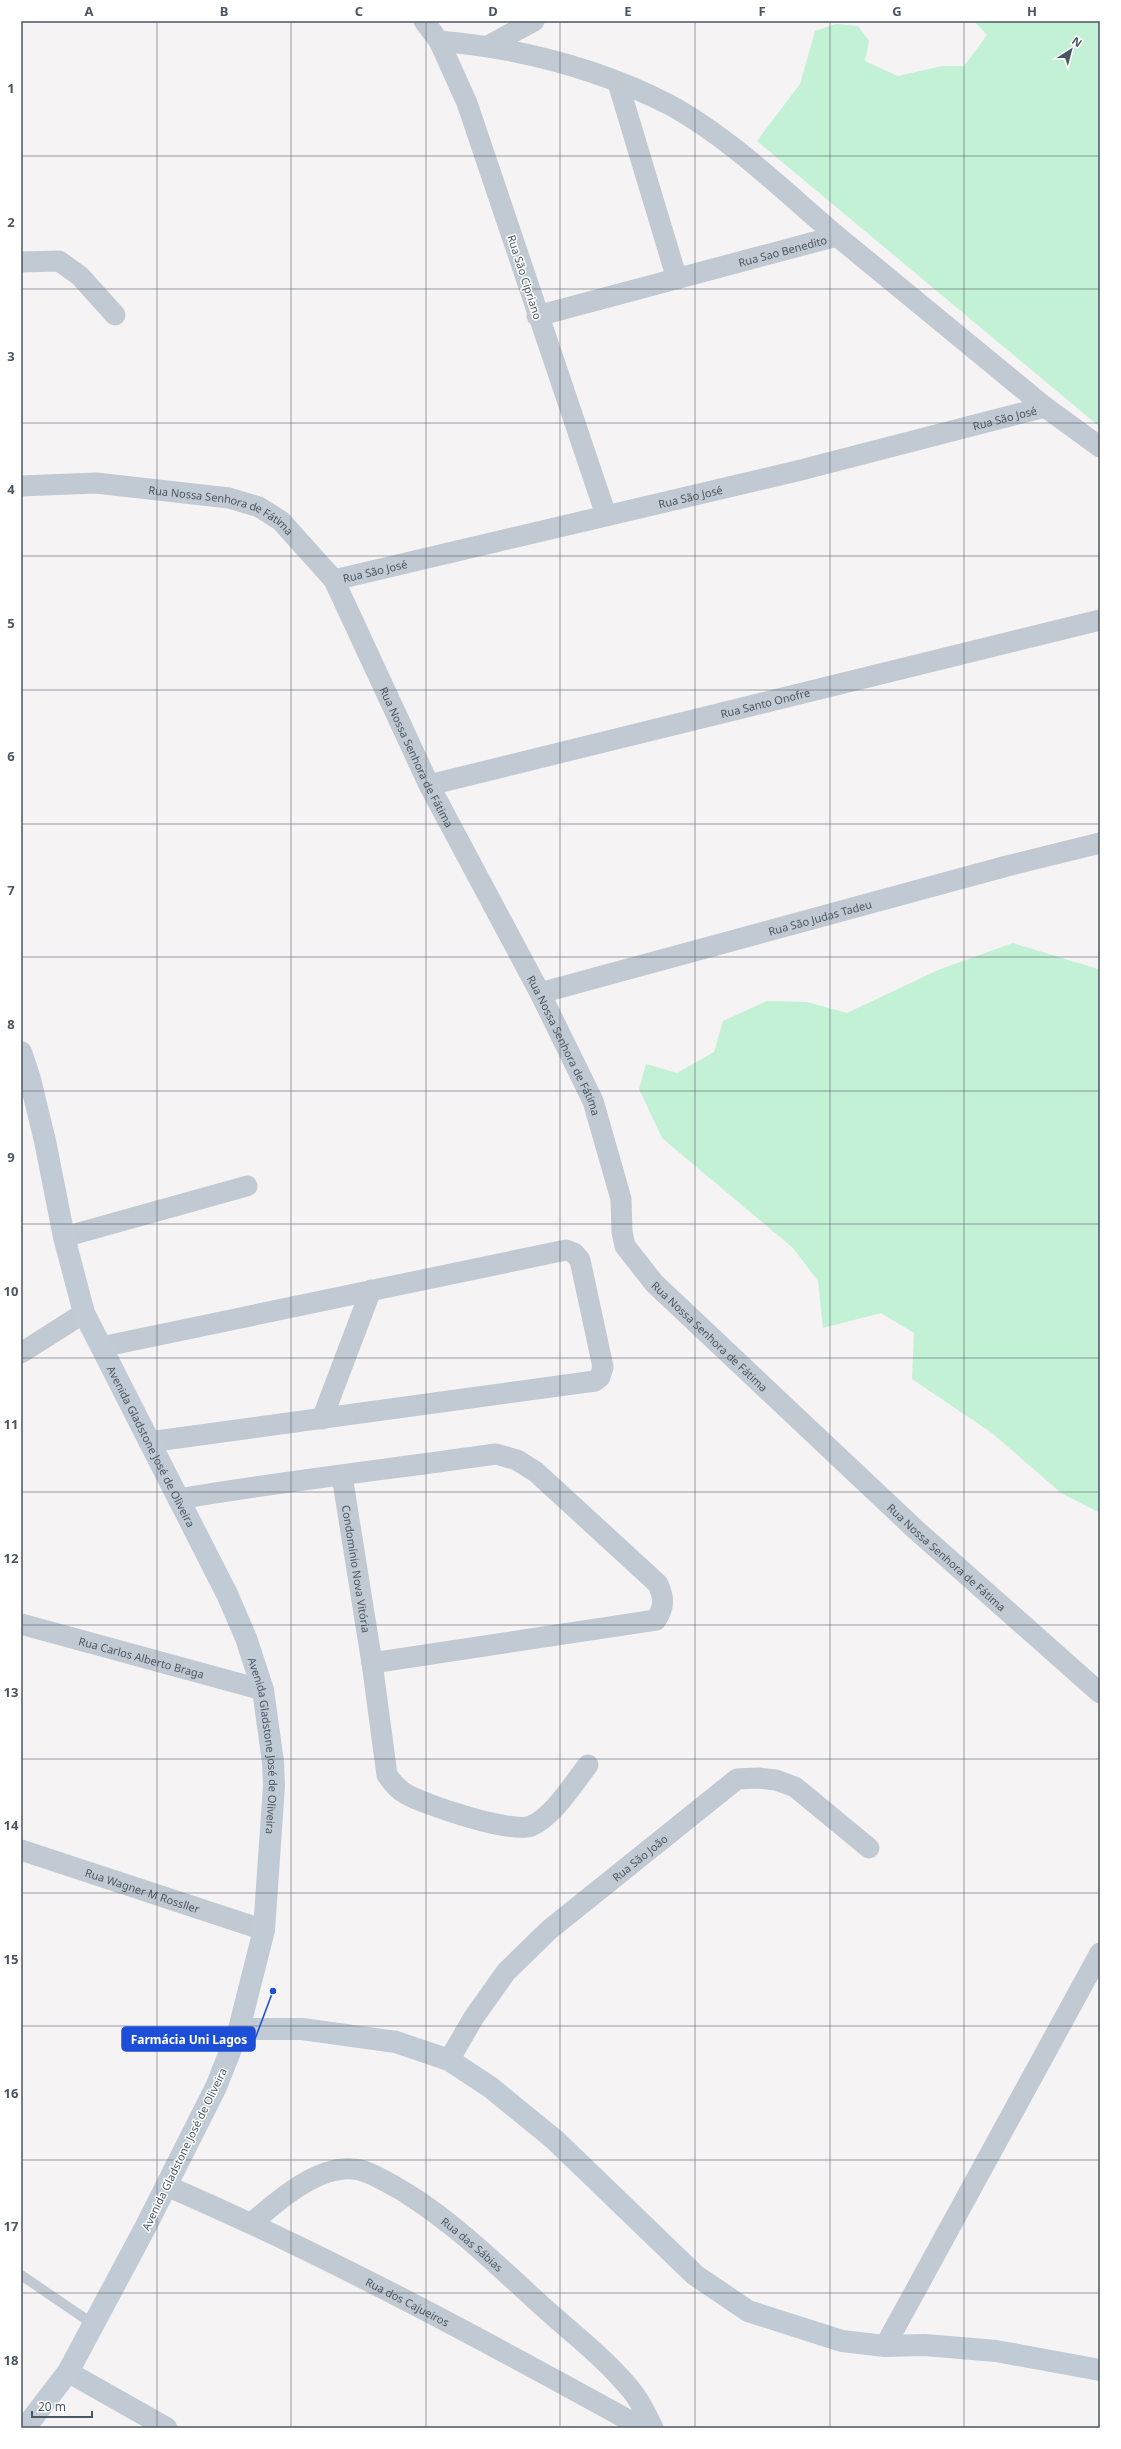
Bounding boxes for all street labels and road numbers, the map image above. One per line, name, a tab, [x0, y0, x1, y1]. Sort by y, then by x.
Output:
street label: Rua Sao Benedito	[736, 231, 829, 270]
street label: Rua São Cipriano	[504, 233, 546, 321]
street label: Rua São José	[971, 402, 1038, 433]
street label: Rua Nossa Senhora de Fátima	[148, 481, 297, 538]
street label: Rua São José	[657, 481, 724, 511]
street label: Rua São José	[341, 556, 409, 585]
street label: Rua Nossa Senhora de Fátima	[377, 684, 458, 830]
street label: Rua Santo Onofre	[719, 684, 811, 721]
street label: Rua São Judas Tadeu	[766, 896, 873, 938]
street label: Rua Nossa Senhora de Fátima	[524, 972, 604, 1117]
street label: Rua Nossa Senhora de Fátima	[649, 1278, 771, 1394]
street label: Avenida Gladstone José de Oliveira	[104, 1363, 199, 1529]
street label: Rua Nossa Senhora de Fátima	[885, 1500, 1009, 1614]
street label: Condomínio Nova Vitória	[339, 1504, 375, 1634]
street label: Rua Carlos Alberto Braga	[77, 1633, 206, 1681]
street label: Avenida Gladstone José de Oliveira	[245, 1655, 281, 1835]
street label: Rua São João	[609, 1830, 670, 1884]
street label: Rua Wagner M Rossller	[83, 1864, 202, 1916]
street label: Avenida Gladstone José de Oliveira	[138, 2065, 230, 2233]
street label: Rua das Sábias	[439, 2213, 507, 2275]
street label: Rua dos Cajueiros	[363, 2274, 452, 2329]

